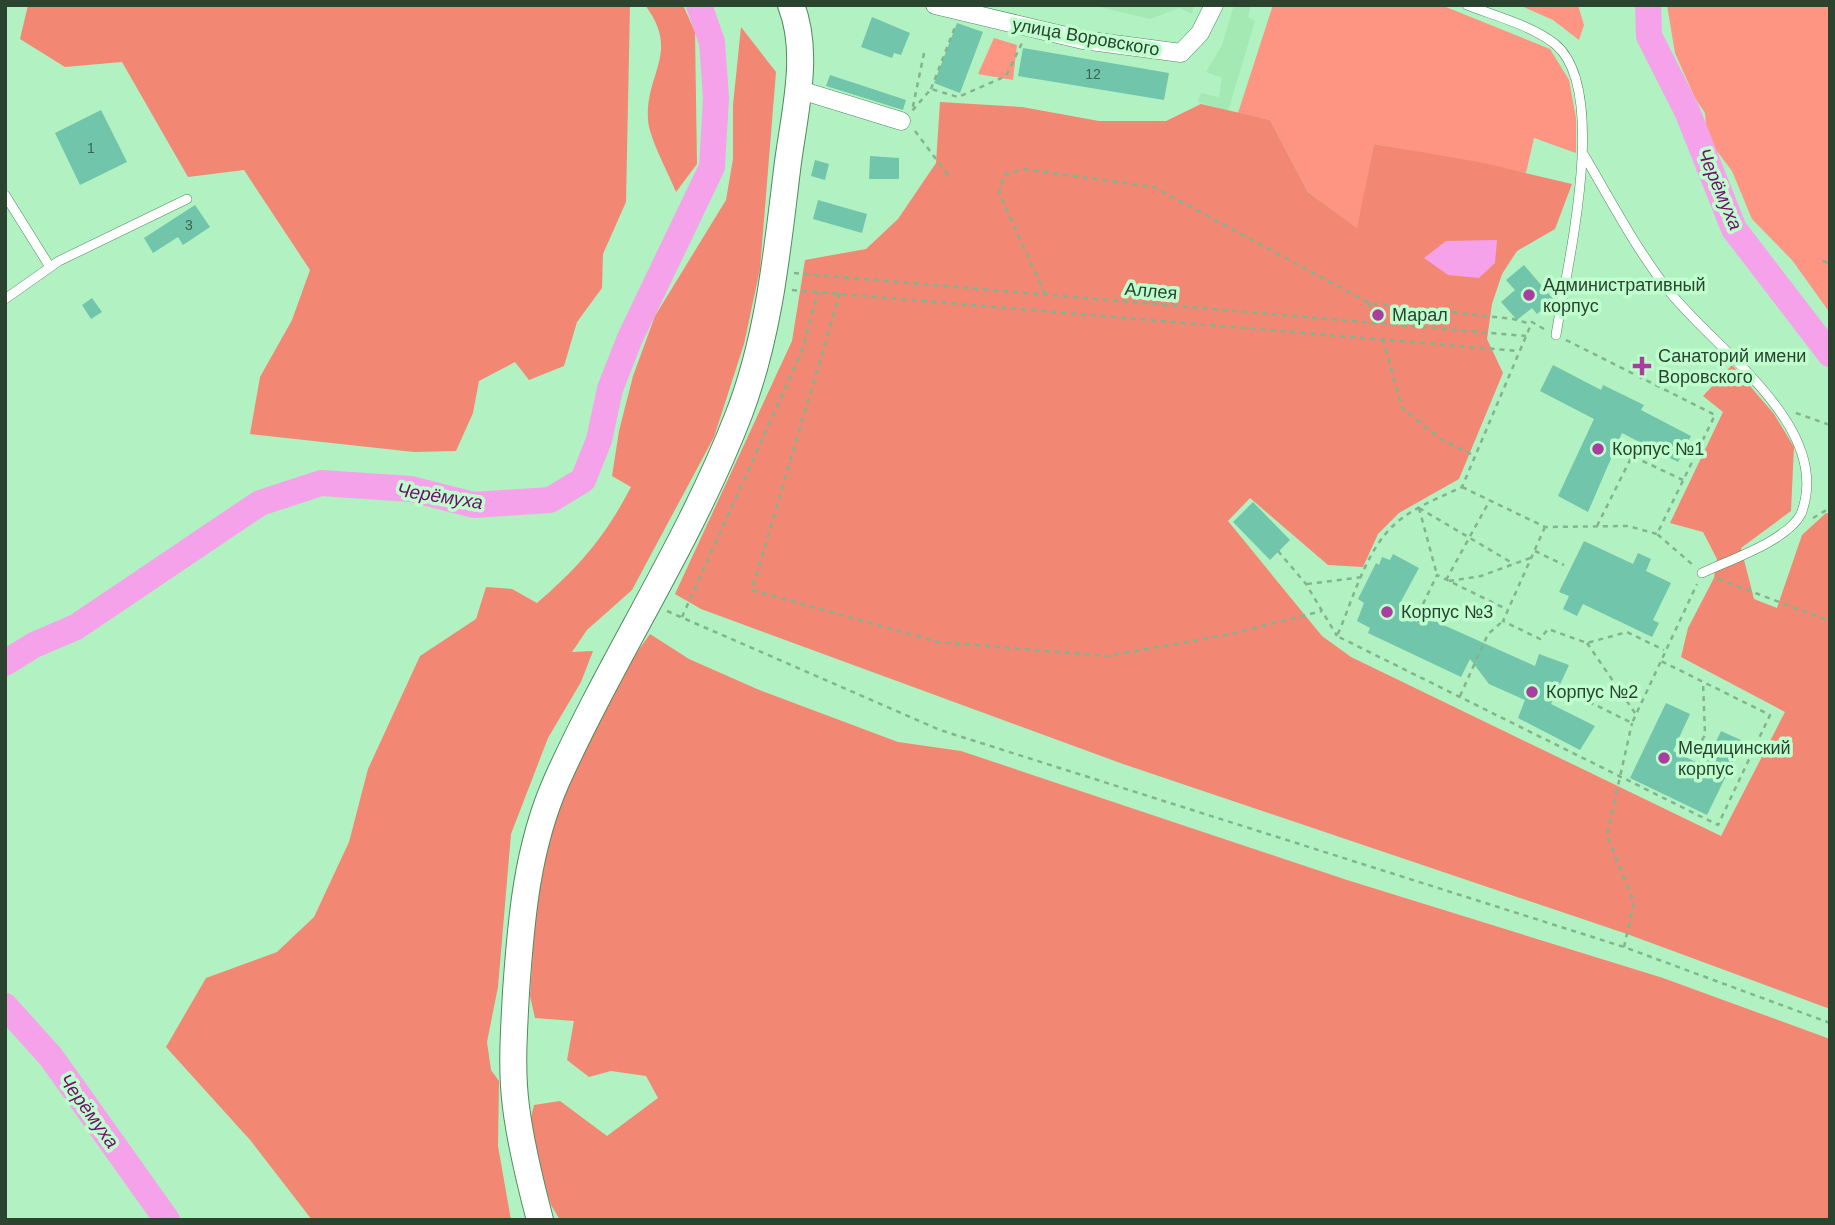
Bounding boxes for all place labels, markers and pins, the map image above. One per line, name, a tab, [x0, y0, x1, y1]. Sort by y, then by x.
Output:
place label: Административный корпус	[1543, 275, 1706, 316]
marker: Административный корпус	[1521, 287, 1537, 303]
place label: Марал	[1392, 305, 1448, 325]
marker: Марал	[1370, 307, 1386, 323]
place label: Санаторий имени Воровского	[1658, 346, 1806, 387]
marker: Санаторий имени Воровского	[1632, 356, 1652, 376]
place label: Корпус №1	[1612, 439, 1704, 459]
marker: Корпус №1	[1590, 441, 1606, 457]
place label: Корпус №3	[1401, 602, 1493, 622]
marker: Корпус №3	[1379, 604, 1395, 620]
place label: Корпус №2	[1546, 682, 1638, 702]
marker: Корпус №2	[1524, 684, 1540, 700]
place label: Медицинский корпус	[1678, 738, 1791, 779]
marker: Медицинский корпус	[1656, 750, 1672, 766]

